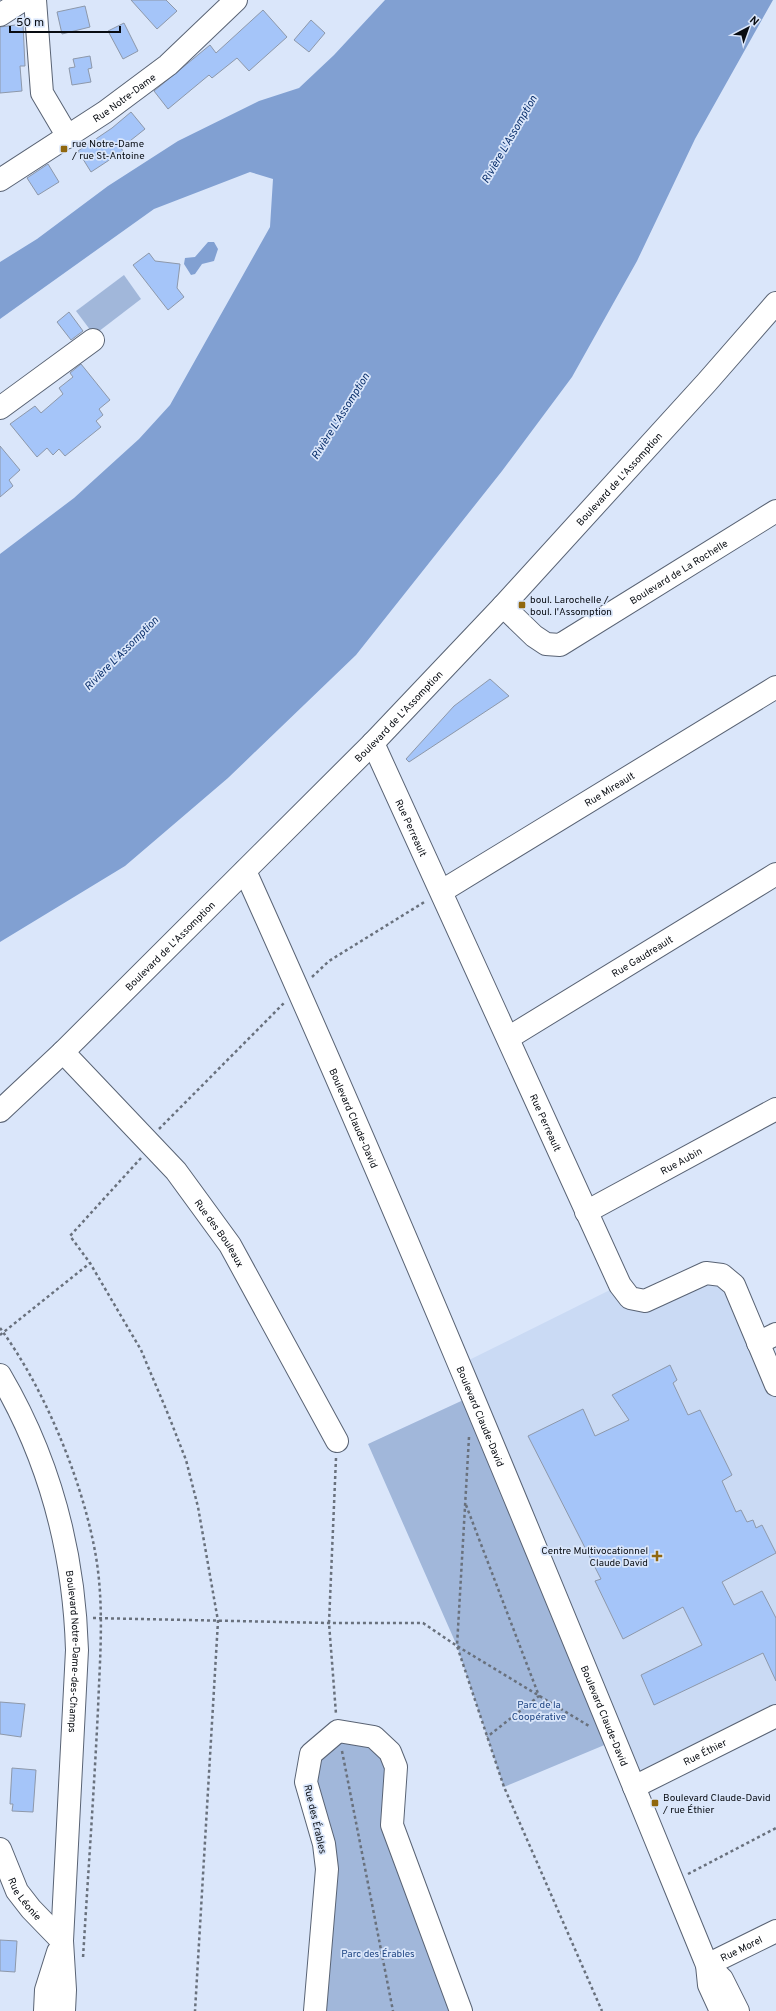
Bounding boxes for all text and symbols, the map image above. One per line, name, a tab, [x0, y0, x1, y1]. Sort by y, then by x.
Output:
scale bar	[10, 8, 120, 34]
north arrow	[728, 8, 768, 48]
text: N	[746, 13, 761, 29]
text: 50 m	[16, 15, 44, 31]
street label: Rue Notre-Dame	[91, 71, 159, 126]
water label: Rivière L'Assomption	[479, 93, 541, 186]
place label: rue Notre-Dame / rue St-Antoine	[71, 138, 145, 163]
marker: rue Notre-Dame / rue St-Antoine	[59, 144, 69, 154]
water label: Rivière L'Assomption	[309, 371, 373, 462]
street label: Boulevard de L'Assomption	[574, 430, 666, 529]
street label: Boulevard de La Rochelle	[628, 537, 731, 608]
place label: boul. Larochelle / boul. l'Assomption	[530, 594, 612, 619]
marker: boul. Larochelle / boul. l'Assomption	[517, 600, 527, 610]
water label: Rivière L'Assomption	[82, 614, 162, 694]
street label: Boulevard de L'Assomption	[353, 669, 446, 766]
street label: Rue Mireault	[582, 770, 638, 810]
street label: Rue Perreault	[391, 797, 429, 859]
street label: Boulevard de L'Assomption	[123, 899, 219, 994]
street label: Rue Gaudreault	[610, 934, 676, 981]
street label: Boulevard Claude-David	[325, 1067, 380, 1171]
street label: Rue Perreault	[526, 1092, 563, 1154]
street label: Rue Aubin	[658, 1145, 705, 1178]
street label: Rue des Bouleaux	[191, 1197, 246, 1270]
street label: Boulevard Claude-David	[453, 1364, 506, 1469]
place label: Centre Multivocationnel Claude David	[541, 1545, 648, 1570]
marker: Centre Multivocationnel Claude David	[651, 1550, 663, 1562]
street label: Boulevard Notre-Dame-des-Champs	[62, 1570, 82, 1733]
street label: Boulevard Claude-David	[577, 1664, 630, 1768]
park label: Parc de la Coopérative	[512, 1699, 566, 1724]
street label: Rue Éthier	[681, 1737, 729, 1769]
street label: Rue des Érables	[300, 1783, 329, 1856]
place label: Boulevard Claude-David / rue Éthier	[662, 1792, 771, 1817]
marker: Boulevard Claude-David / rue Éthier	[650, 1798, 660, 1808]
street label: Rue Léonie	[4, 1876, 44, 1924]
street label: Rue Morel	[719, 1934, 765, 1965]
park label: Parc des Érables	[341, 1948, 415, 1961]

